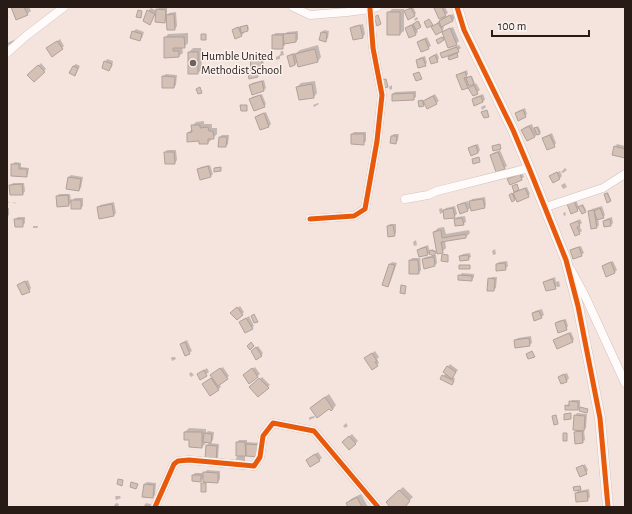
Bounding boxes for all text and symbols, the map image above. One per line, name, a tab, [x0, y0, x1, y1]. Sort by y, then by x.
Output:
scale bar	[492, 12, 589, 38]
text: 100 m	[498, 20, 526, 32]
place label: Humble United Methodist School	[201, 50, 282, 76]
marker: Humble United Methodist School	[188, 58, 198, 68]

